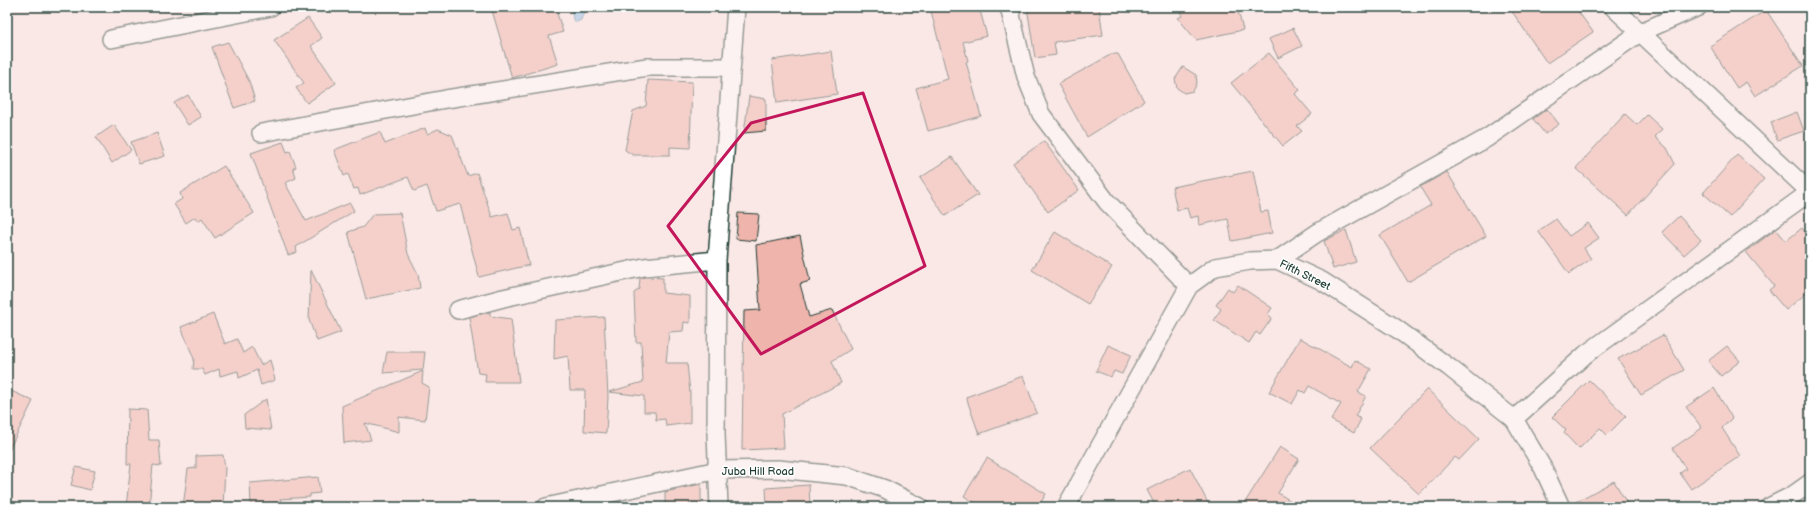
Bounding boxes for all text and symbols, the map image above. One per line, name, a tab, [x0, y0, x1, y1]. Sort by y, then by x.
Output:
street label: Fifth Street	[1277, 257, 1333, 293]
street label: Juba Hill Road	[722, 465, 794, 478]

